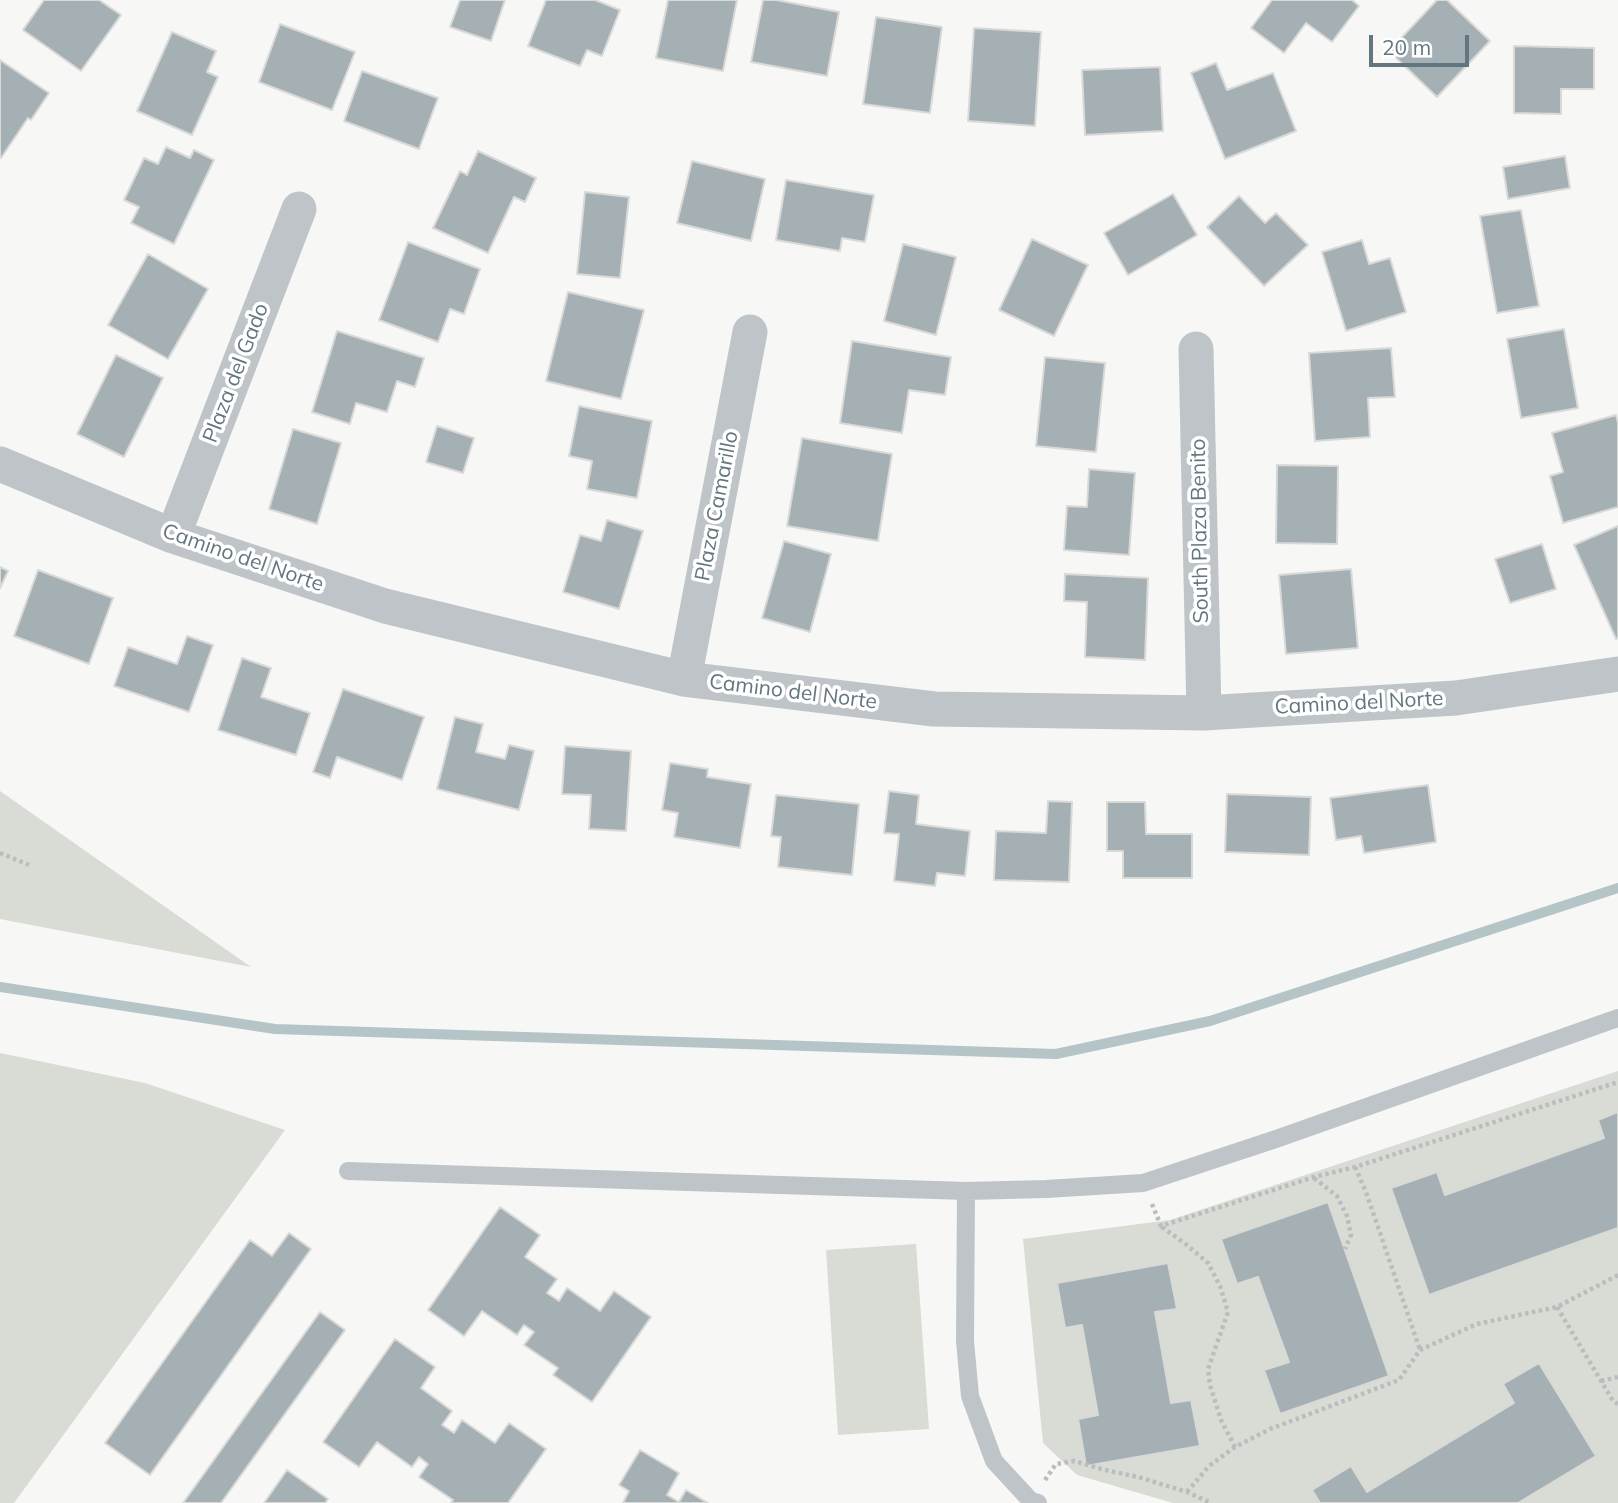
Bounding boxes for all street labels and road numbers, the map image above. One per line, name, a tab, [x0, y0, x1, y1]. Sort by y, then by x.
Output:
street label: Plaza del Gado	[198, 300, 274, 446]
street label: Plaza Camarillo	[690, 429, 744, 583]
street label: South Plaza Benito	[1186, 438, 1214, 624]
street label: Camino del Norte	[159, 519, 327, 597]
street label: Camino del Norte	[708, 669, 878, 715]
street label: Camino del Norte	[1274, 686, 1444, 720]

